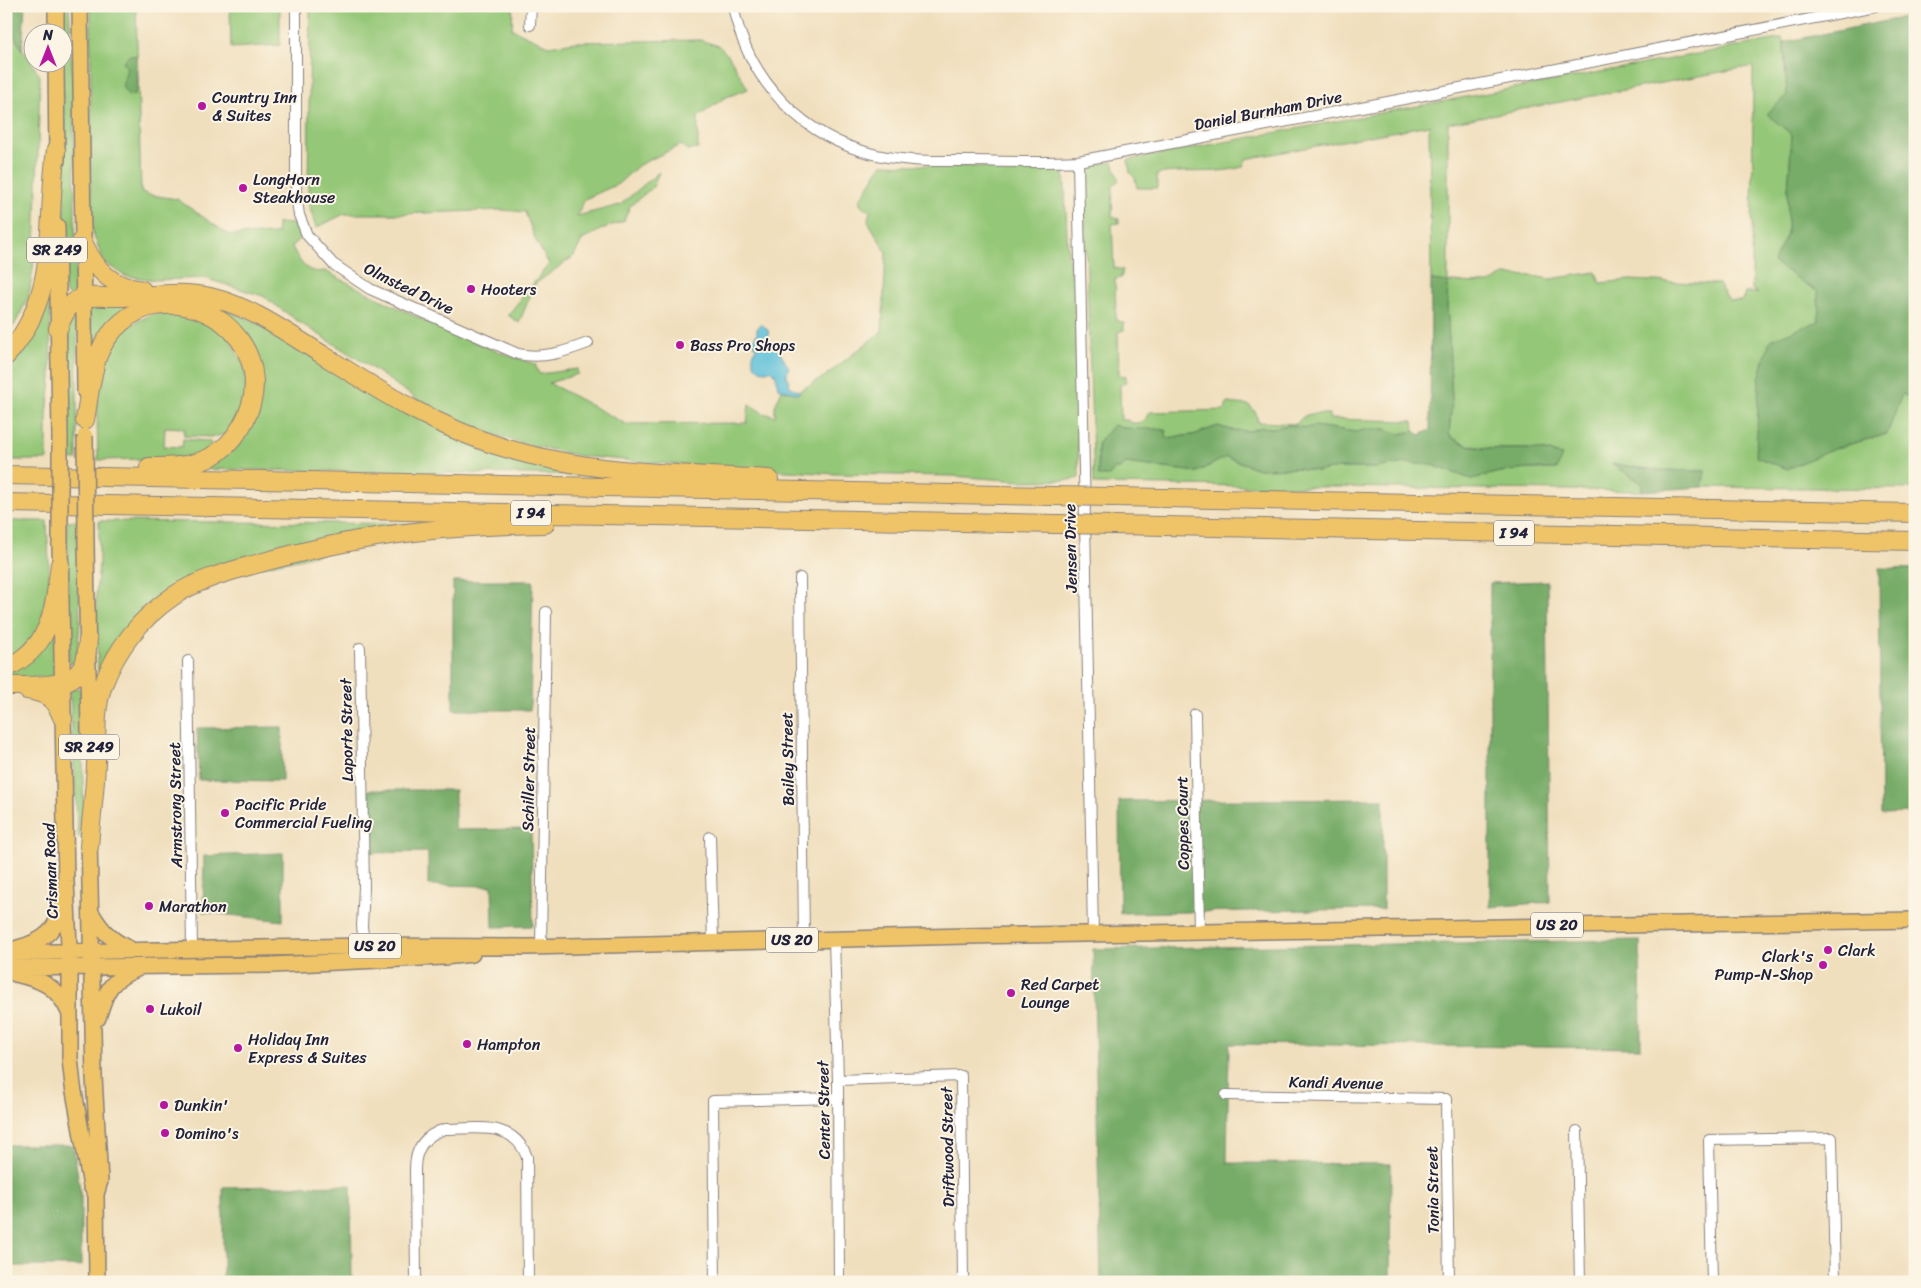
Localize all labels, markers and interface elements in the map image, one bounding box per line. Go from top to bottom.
north arrow [22,22,72,72]
text: N [42,23,53,48]
street label: Daniel Burnham Drive [1192,82,1344,139]
place label: Country Inn & Suites [212,83,297,130]
marker: Country Inn & Suites [196,100,208,112]
place label: LongHorn Steakhouse [253,165,335,212]
marker: LongHorn Steakhouse [237,182,249,194]
road number: SR 249 [27,238,87,262]
street label: Olmsted Drive [359,254,459,323]
place label: Hooters [481,275,537,304]
marker: Hooters [465,283,477,295]
place label: Bass Pro Shops [690,331,796,360]
marker: Bass Pro Shops [674,339,686,351]
road number: I 94 [511,500,551,526]
street label: Jensen Drive [1055,503,1086,594]
road number: I 94 [1494,520,1534,546]
street label: Laporte Street [331,678,362,782]
street label: Bailey Street [772,712,803,806]
street label: Schiller Street [513,726,544,832]
road number: SR 249 [59,734,119,760]
street label: Armstrong Street [160,742,191,869]
street label: Coppes Court [1167,776,1198,870]
place label: Pacific Pride Commercial Fueling [235,790,372,837]
marker: Pacific Pride Commercial Fueling [219,807,231,819]
street label: Crisman Road [34,821,67,919]
place label: Marathon [159,892,227,921]
marker: Marathon [143,900,155,912]
road number: US 20 [1531,912,1583,938]
road number: US 20 [766,928,818,952]
road number: US 20 [349,934,401,958]
place label: Clark [1838,936,1876,965]
place label: Clark's Pump-N-Shop [1714,942,1814,989]
marker: Clark [1822,944,1834,956]
marker: Clark's Pump-N-Shop [1817,959,1829,971]
place label: Red Carpet Lounge [1021,970,1099,1017]
marker: Red Carpet Lounge [1005,987,1017,999]
place label: Lukoil [160,995,202,1024]
marker: Lukoil [144,1003,156,1015]
place label: Holiday Inn Express & Suites [248,1025,367,1072]
place label: Hampton [477,1030,541,1059]
marker: Hampton [461,1038,473,1050]
marker: Holiday Inn Express & Suites [232,1042,244,1054]
street label: Center Street [808,1060,839,1160]
street label: Kandi Avenue [1289,1067,1383,1098]
street label: Driftwood Street [932,1086,963,1207]
place label: Dunkin' [174,1091,228,1120]
marker: Dunkin' [158,1099,170,1111]
place label: Domino's [175,1119,239,1148]
marker: Domino's [159,1127,171,1139]
street label: Tonia Street [1417,1146,1448,1234]

